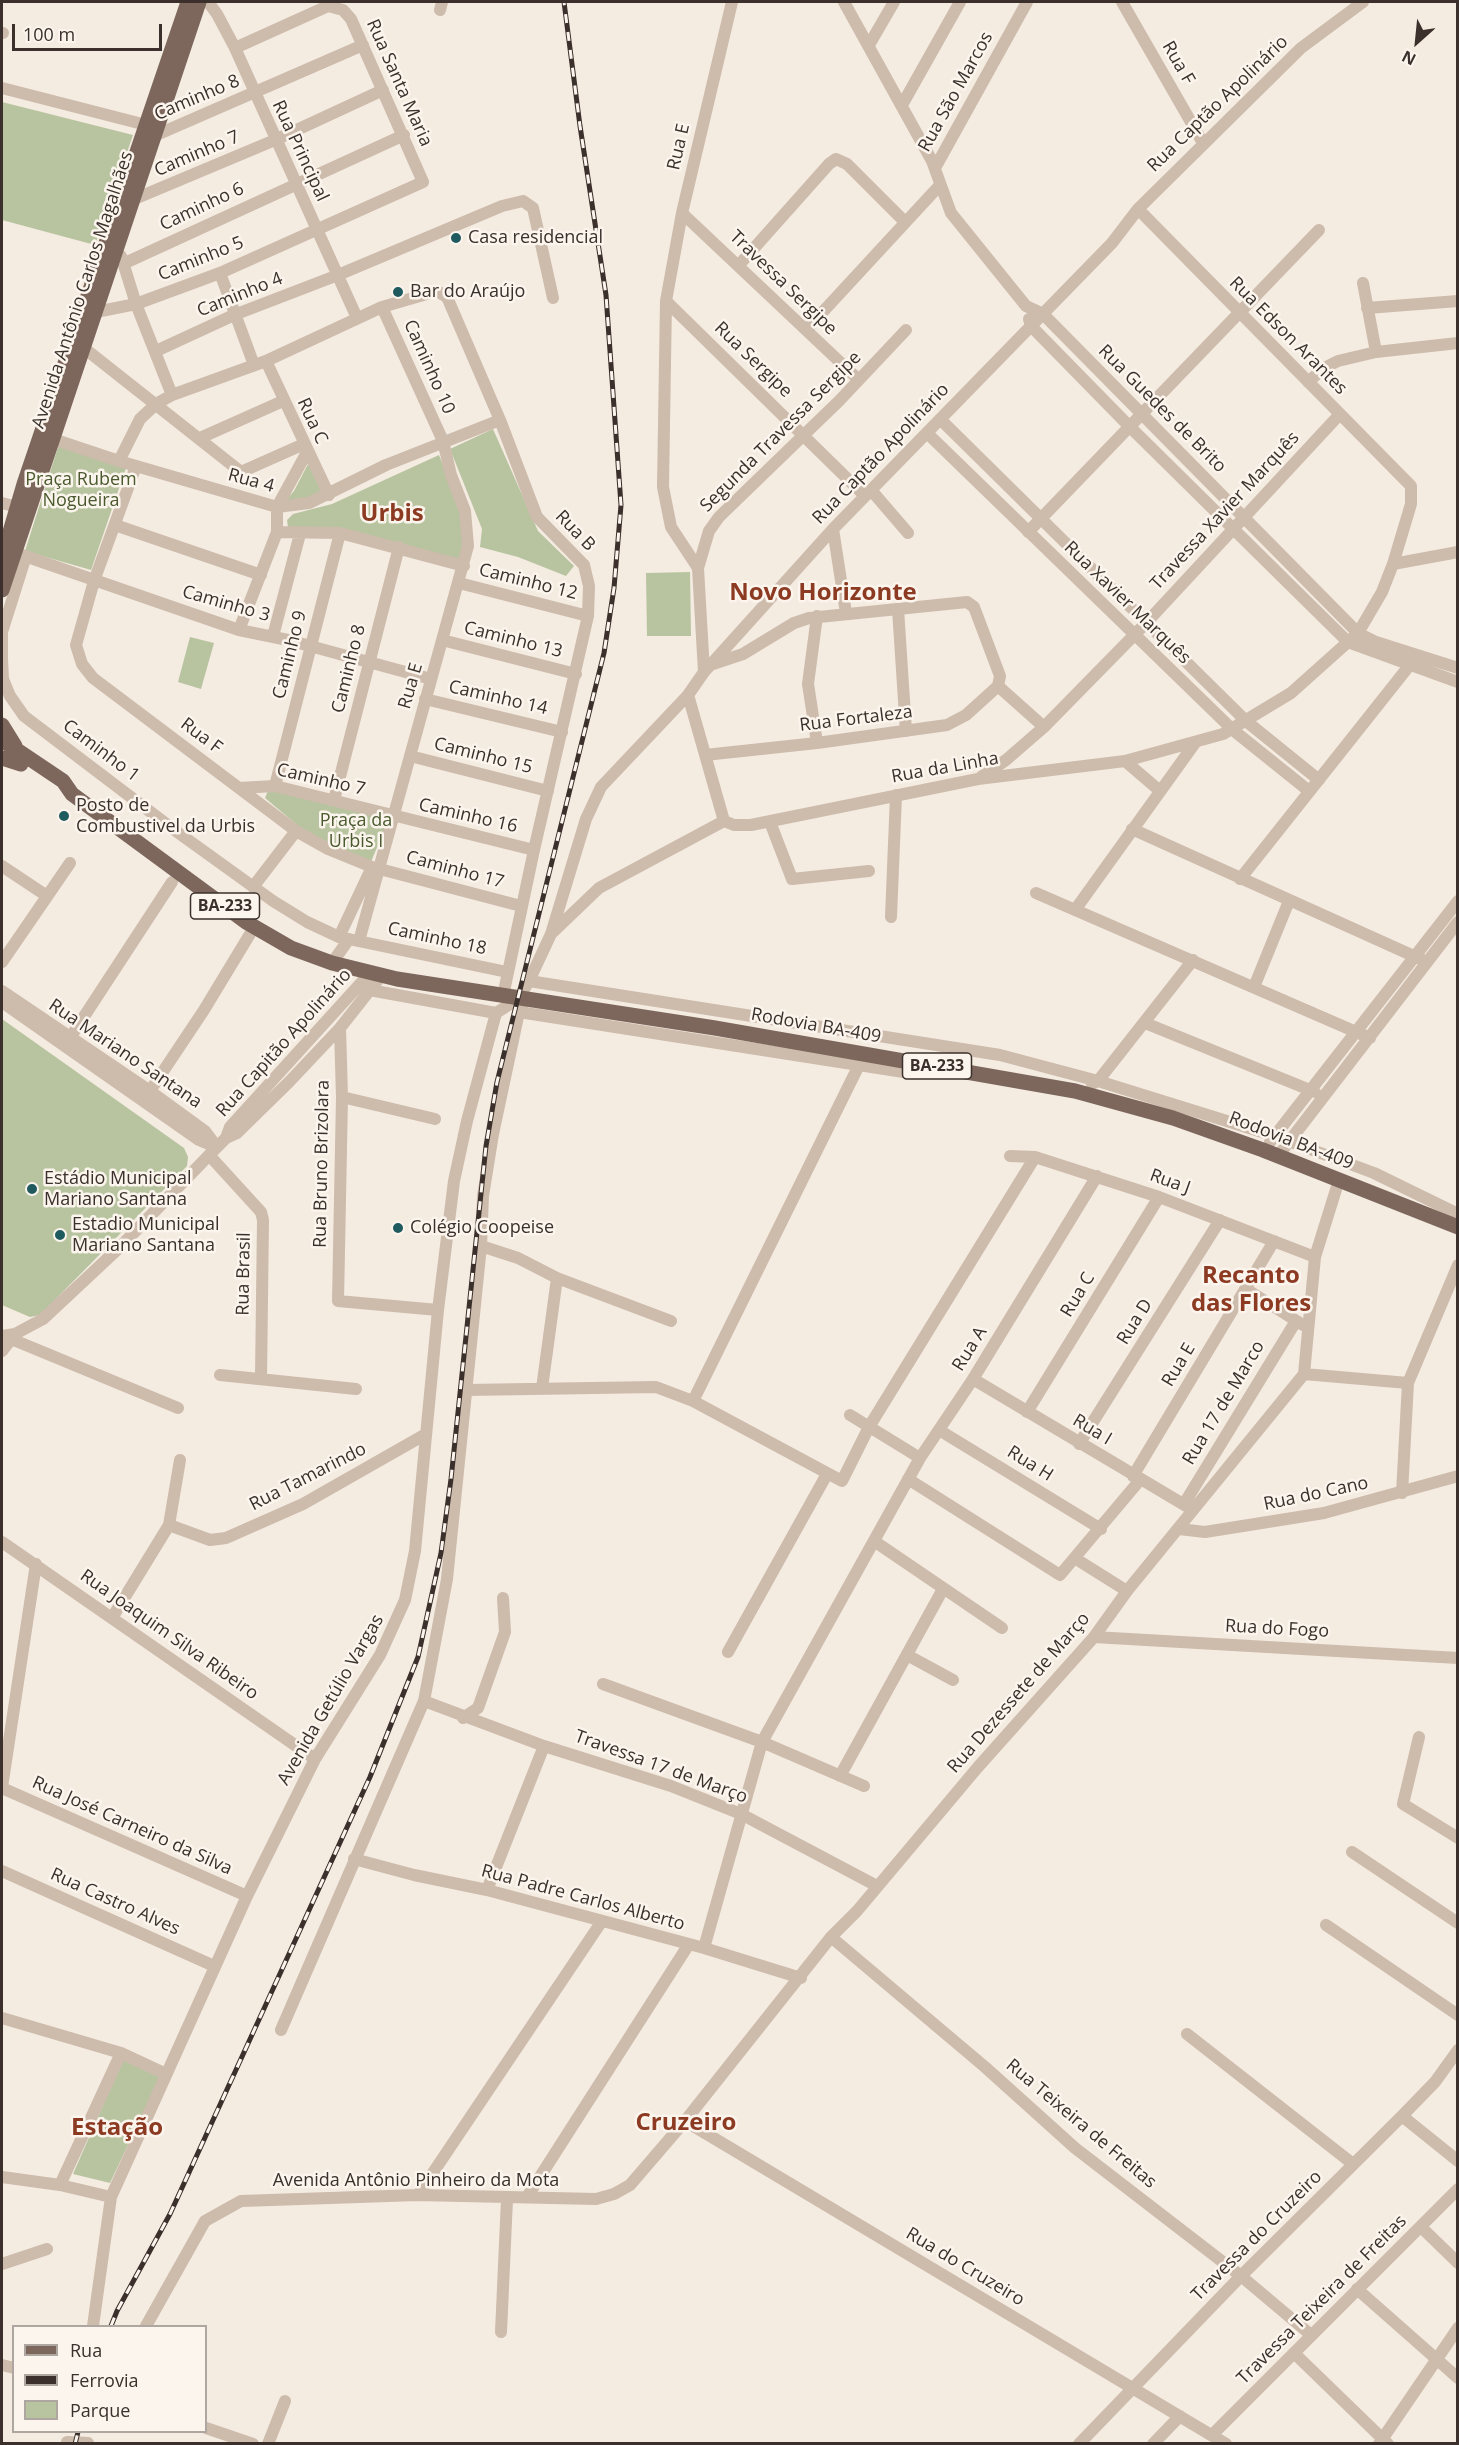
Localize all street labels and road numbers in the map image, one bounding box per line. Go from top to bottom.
street label: Rua Santa Maria [361,16,437,150]
street label: Rua São Marcos [914,28,998,156]
street label: Rua Captão Apolinário [1143,31,1293,177]
street label: Rua F [1157,38,1199,88]
street label: Caminho 8 [151,70,243,126]
street label: Rua Principal [267,97,333,205]
street label: Rua E [663,122,695,172]
street label: Caminho 7 [151,126,243,182]
street label: Avenida Antônio Carlos Magalhães [28,149,138,431]
street label: Caminho 6 [156,178,248,236]
street label: Travessa Sergipe [725,226,841,340]
street label: Caminho 5 [155,232,247,286]
street label: Caminho 4 [194,268,286,322]
street label: Rua Edson Arantes [1225,273,1351,399]
street label: Caminho 10 [399,317,459,417]
street label: Rua Sergipe [710,318,796,402]
street label: Rua Guedes de Brito [1094,341,1230,477]
street label: Segunda Travessa Sergipe [696,347,866,517]
street label: Rua Captão Apolinário [808,379,954,529]
street label: Rua C [292,395,332,447]
street label: Travessa Xavier Marquês [1146,427,1304,595]
street label: Rua 4 [225,464,277,498]
street label: Rua B [550,506,600,556]
street label: Rua Xavier Marquês [1059,537,1195,669]
street label: Caminho 12 [477,559,579,605]
street label: Caminho 3 [180,581,272,627]
street label: Caminho 9 [269,609,311,701]
street label: Caminho 13 [462,617,564,663]
street label: Caminho 8 [328,623,370,715]
street label: Rua E [394,661,428,711]
street label: Caminho 14 [447,676,549,720]
street label: Rua Fortaleza [798,701,914,737]
street label: Rua F [176,713,226,759]
street label: Caminho 1 [58,715,144,787]
street label: Caminho 15 [432,733,534,779]
street label: Rua da Linha [890,748,1000,788]
street label: Caminho 7 [275,759,367,801]
street label: Caminho 16 [417,794,519,838]
street label: Caminho 17 [404,847,506,893]
road number: BA-233 [190,893,260,919]
street label: Caminho 18 [385,918,489,960]
street label: Rua Capitão Apolinário [212,965,356,1121]
street label: Rua Mariano Santana [44,995,206,1113]
street label: Rodovia BA-409 [749,1004,883,1048]
road number: BA-233 [902,1053,972,1079]
street label: Rua Bruno Brizolara [310,1080,334,1248]
street label: Rodovia BA-409 [1226,1107,1356,1175]
street label: Rua J [1147,1165,1193,1199]
street label: Rua Brasil [232,1232,256,1316]
street label: Rua C [1056,1269,1100,1321]
street label: Rua D [1113,1295,1157,1349]
street label: Rua A [948,1323,992,1375]
street label: Rua 17 de Marco [1178,1337,1270,1469]
street label: Rua E [1158,1339,1200,1391]
street label: Rua I [1068,1410,1116,1450]
street label: Rua Tamarindo [246,1438,370,1516]
street label: Rua H [1003,1442,1057,1486]
street label: Rua do Cano [1262,1472,1370,1516]
street label: Rua Joaquim Silva Ribeiro [76,1565,262,1705]
street label: Rua Dezessete de Março [943,1608,1095,1778]
street label: Avenida Getúlio Vargas [273,1611,389,1789]
street label: Rua do Fogo [1224,1615,1330,1643]
street label: Travessa 17 de Março [572,1726,750,1808]
street label: Rua José Carneiro da Silva [29,1772,235,1880]
street label: Rua Padre Carlos Alberto [479,1860,687,1936]
street label: Rua Castro Alves [47,1864,183,1940]
street label: Rua Teixeira de Freitas [1001,2055,1161,2193]
street label: Travessa do Cruzeiro [1187,2166,1327,2306]
street label: Avenida Antônio Pinheiro da Mota [273,2170,559,2192]
street label: Travessa Teixeira de Freitas [1233,2211,1411,2389]
street label: Rua do Cruzeiro [902,2223,1028,2311]

